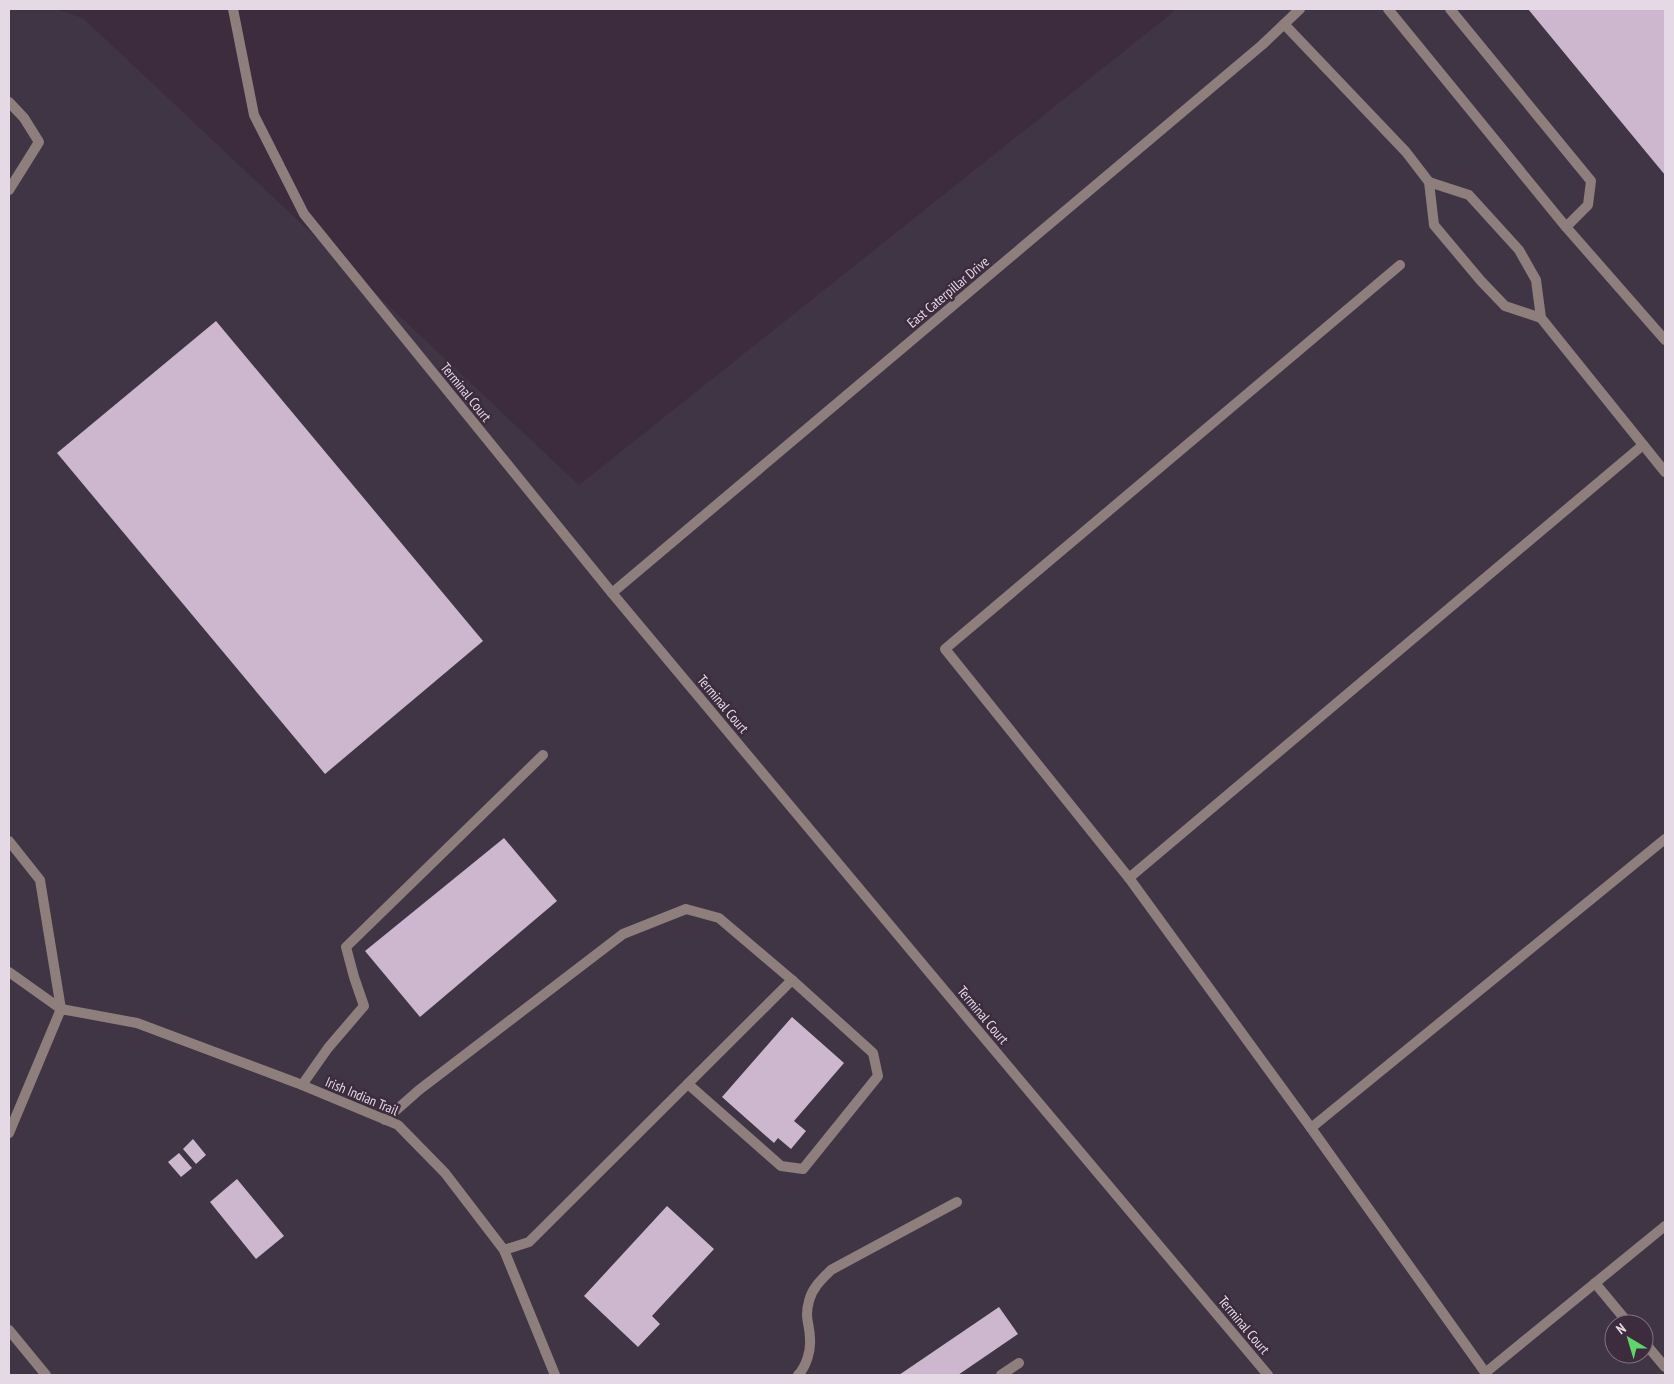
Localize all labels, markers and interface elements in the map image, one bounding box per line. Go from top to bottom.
street label: East Caterpillar Drive [903,252,993,332]
street label: Terminal Court [437,359,495,425]
street label: Terminal Court [693,671,753,737]
street label: Terminal Court [953,982,1013,1048]
street label: Irish Indian Trail [323,1073,402,1120]
street label: Terminal Court [1214,1292,1274,1358]
north arrow [1604,1314,1654,1364]
text: N [1612,1319,1630,1338]

